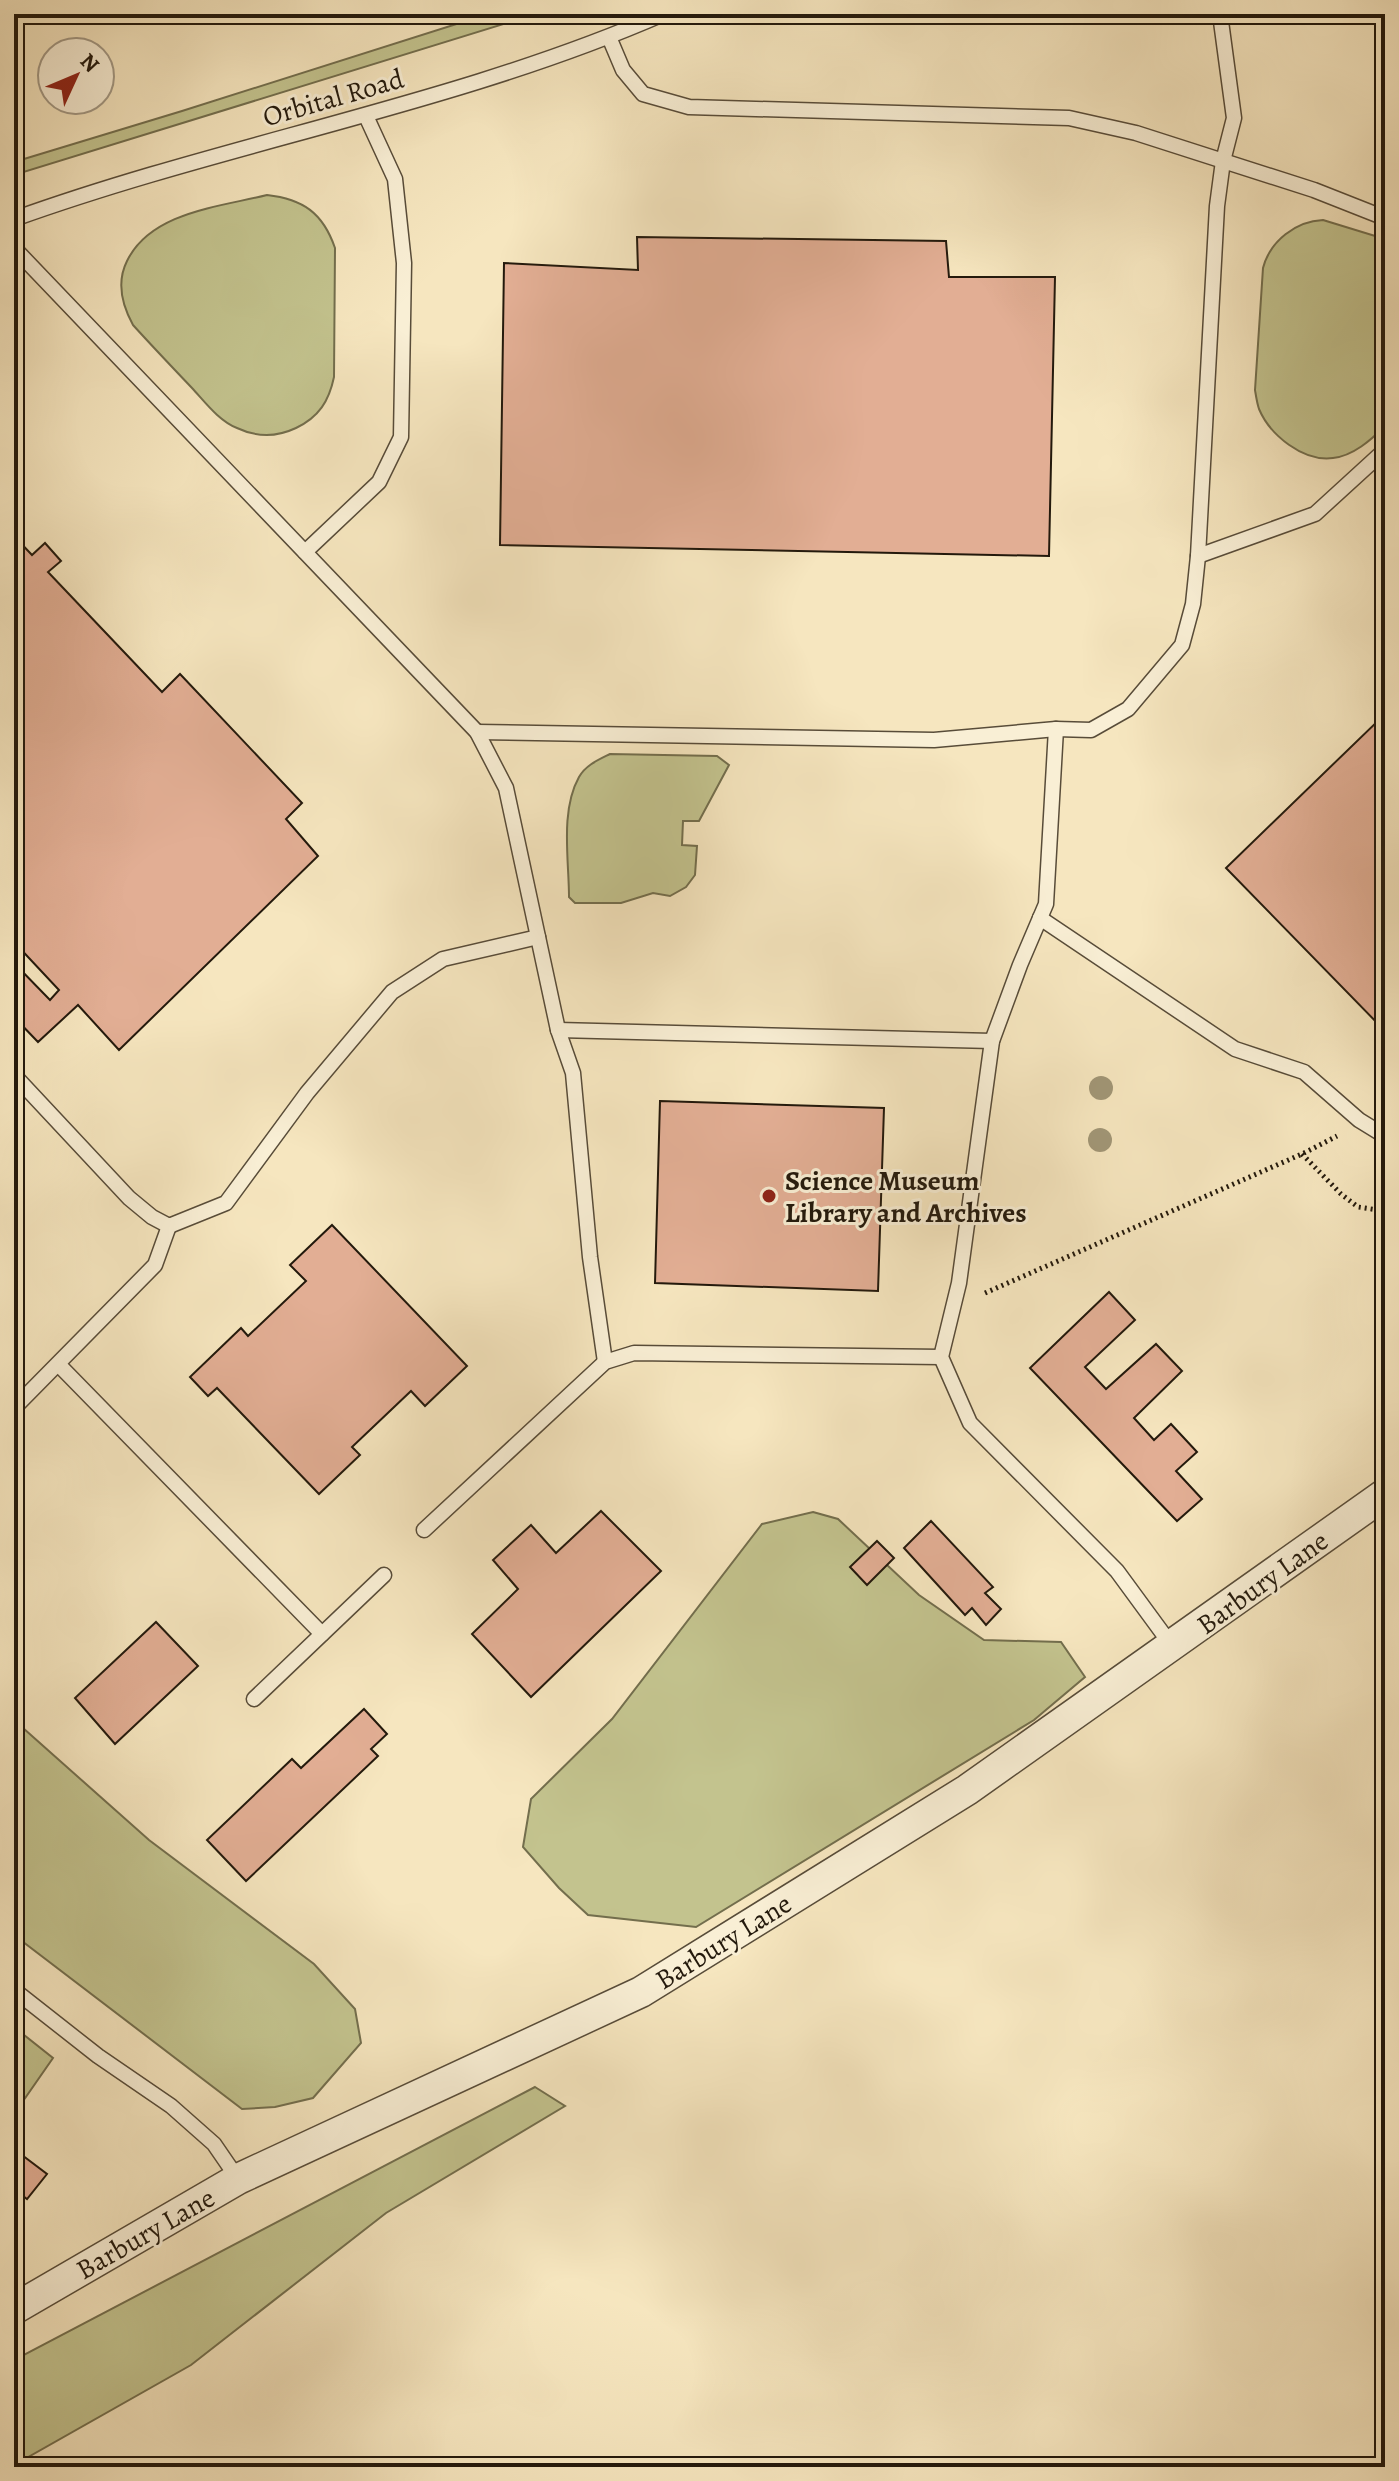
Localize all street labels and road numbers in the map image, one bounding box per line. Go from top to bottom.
street label: Orbital Road [258,59,409,136]
street label: Barbury Lane [1189,1522,1336,1643]
street label: Barbury Lane [648,1885,799,1999]
street label: Barbury Lane [69,2179,222,2289]

